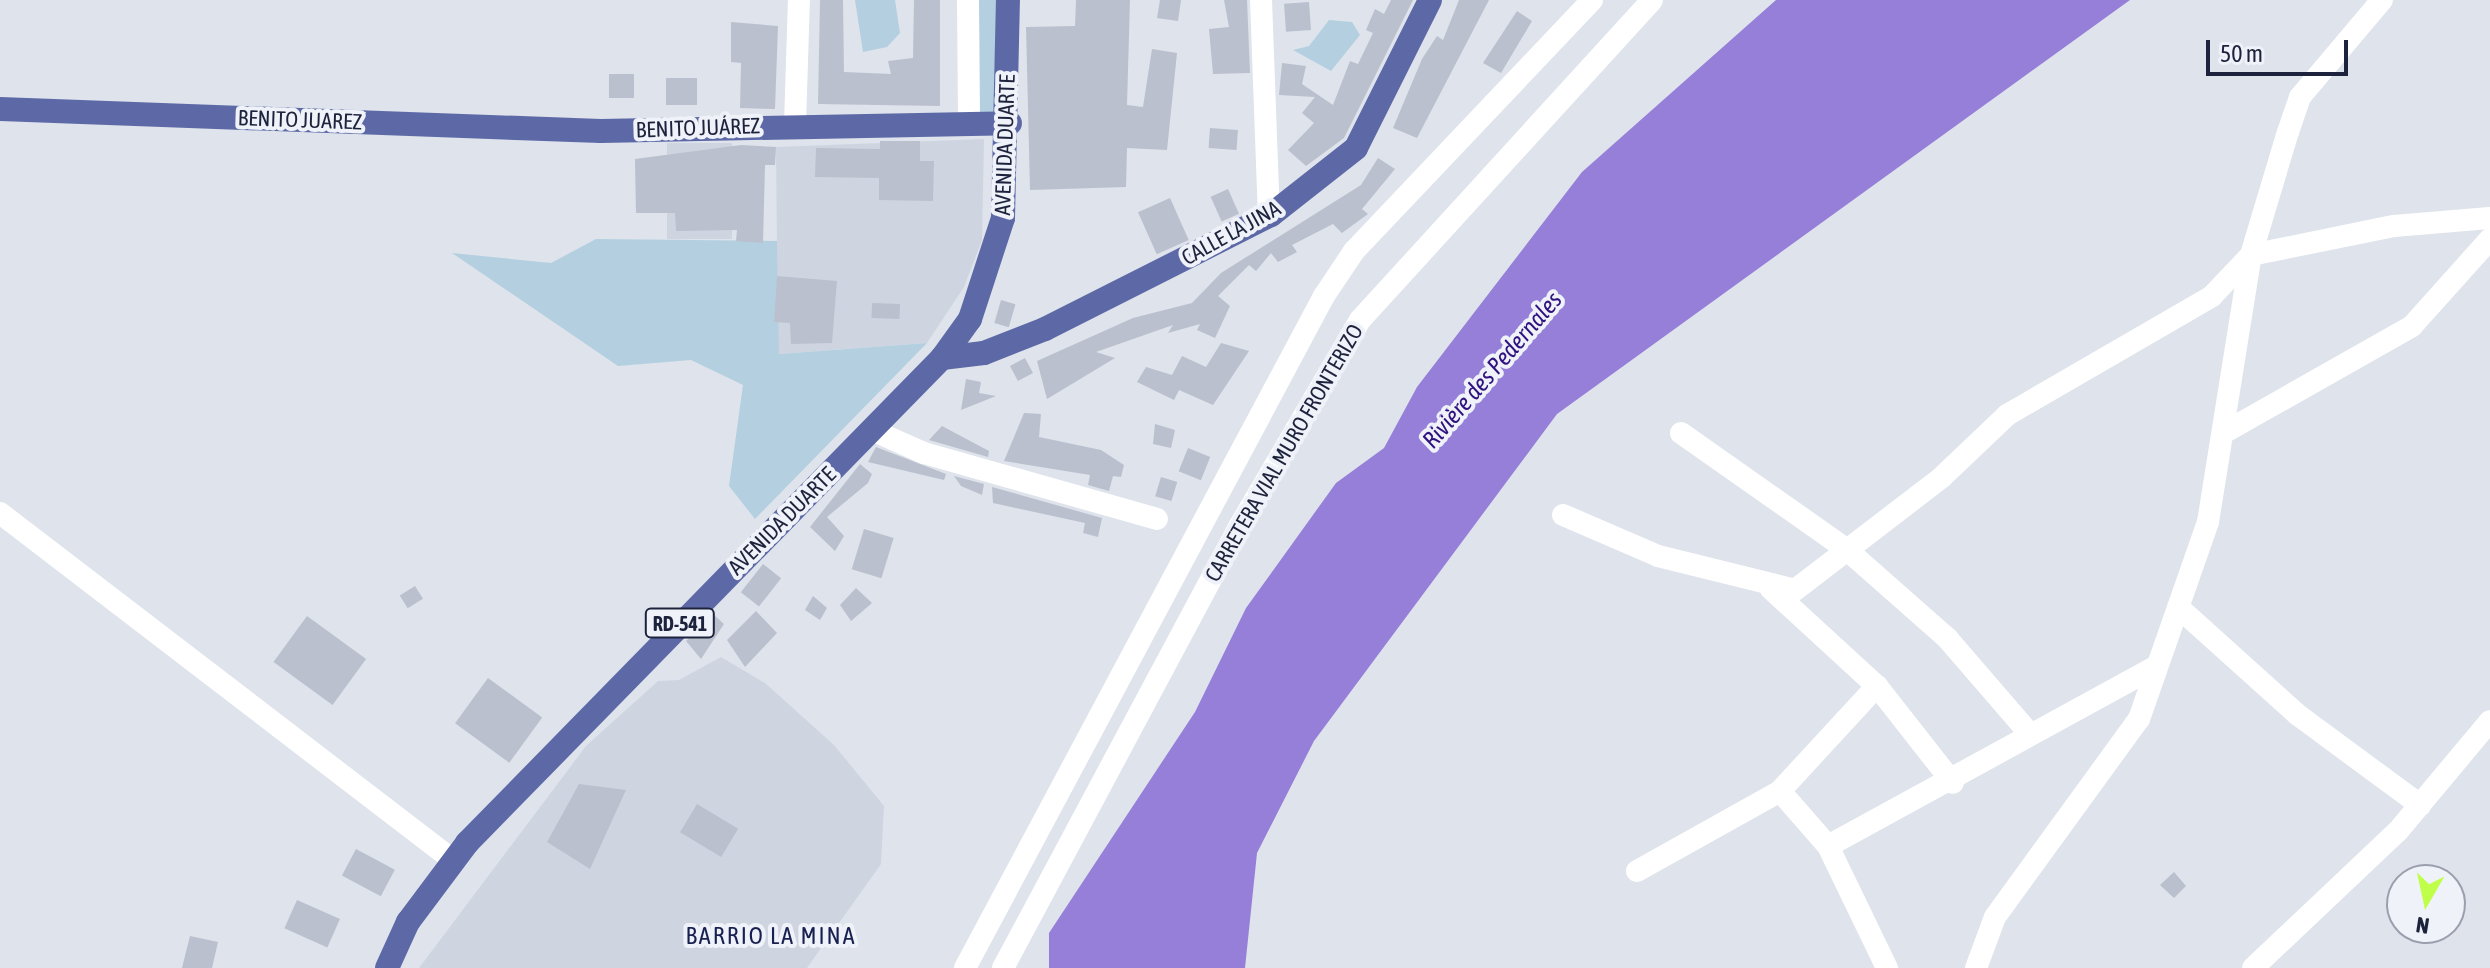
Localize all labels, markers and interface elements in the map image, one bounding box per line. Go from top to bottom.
scale bar [2210,24,2352,74]
text: 50 m [2220,40,2263,67]
street label: AVENIDA DUARTE [989,74,1021,216]
street label: BENITO JUAREZ [237,105,363,135]
street label: BENITO JUÁREZ [635,113,761,143]
street label: CALLE LA JINA [1177,195,1285,271]
water label: Rivière des Pedernales [1416,286,1568,454]
street label: CARRETERA VIAL MURO FRONTERIZO [1199,320,1369,586]
street label: AVENIDA DUARTE [723,462,841,580]
road number: RD-541 [644,607,716,639]
north arrow [2386,864,2466,944]
text: N [2414,912,2431,940]
district label: BARRIO LA MINA [685,922,857,950]

